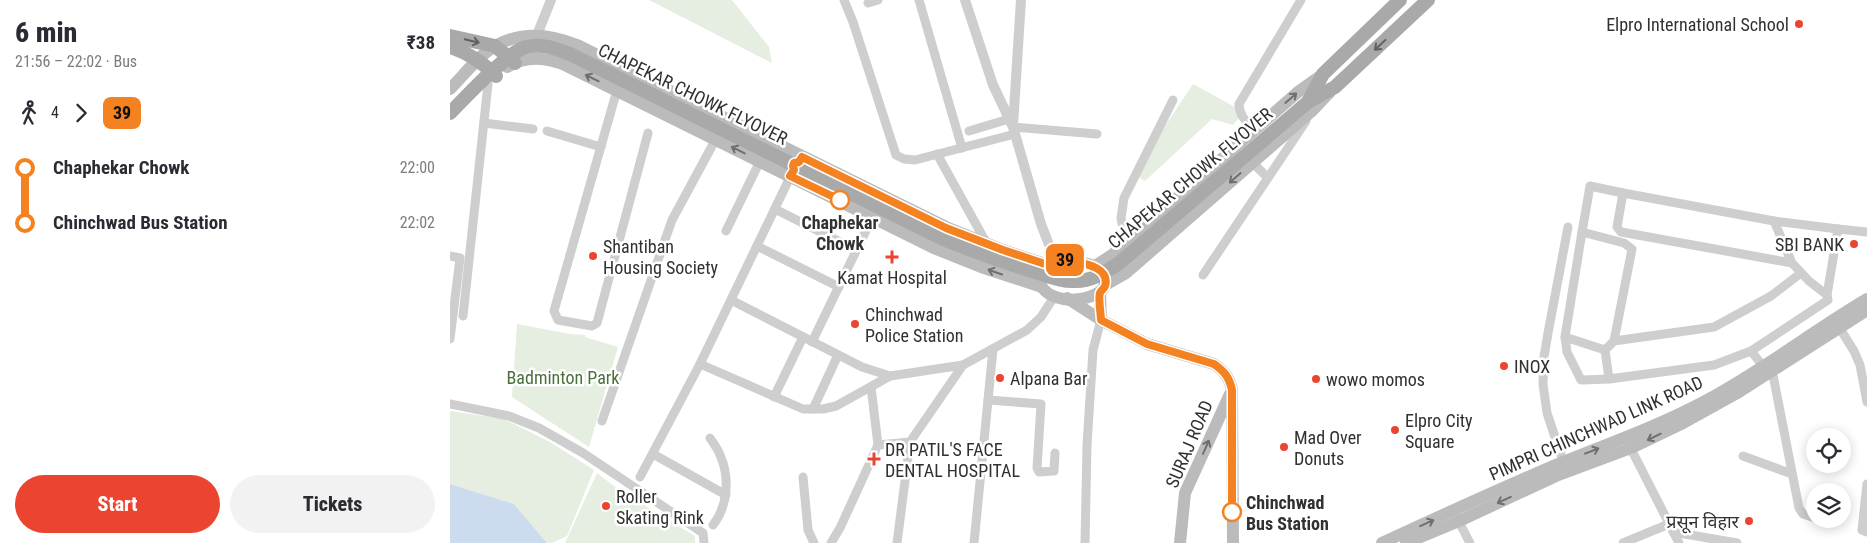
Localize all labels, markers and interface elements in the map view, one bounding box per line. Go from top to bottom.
place label: Elpro International School [1606,14,1789,35]
text: 6 min [15,16,77,49]
marker: Elpro International School [1793,18,1805,30]
text: ₹38 [407,31,435,54]
one-way arrow [464,37,480,46]
street label: CHAPEKAR CHOWK FLYOVER [595,39,792,149]
one-way arrow [1374,39,1386,51]
text: 21:56 – 22:02 · Bus [15,52,137,71]
one-way arrow [585,73,600,82]
one-way arrow [1285,92,1298,104]
icon: walk [15,99,43,127]
icon: forward [67,99,95,127]
text: 39 [113,102,131,123]
text: 4 [51,103,59,122]
street label: CHAPEKAR CHOWK FLYOVER [1104,103,1277,253]
one-way arrow [731,145,746,154]
text: Chaphekar Chowk [53,156,189,179]
text: 22:00 [400,158,435,177]
one-way arrow [1228,173,1241,184]
marker: Chaphekar Chowk [830,190,850,210]
text: Chinchwad Bus Station [53,211,228,234]
place label: Chaphekar Chowk [801,212,879,254]
text: 22:02 [400,213,435,232]
place label: SBI BANK [1775,234,1844,255]
place label: Shantiban Housing Society [603,236,719,278]
marker: SBI BANK [1848,238,1860,250]
line badge: 39 [1042,244,1088,276]
text: 39 [1056,249,1074,270]
marker: Shantiban Housing Society [587,250,599,262]
marker: Kamat Hospital [885,250,899,264]
place label: Kamat Hospital [837,267,947,288]
one-way arrow [988,267,1004,276]
place label: Chinchwad Police Station [865,304,964,346]
marker: Chinchwad Police Station [849,318,861,330]
place label: INOX [1514,356,1550,377]
marker: INOX [1498,360,1510,372]
park label: Badminton Park [507,367,619,388]
place label: Alpana Bar [1010,368,1088,389]
place label: wowo momos [1326,369,1425,390]
street label: PIMPRI CHINCHWAD LINK ROAD [1486,371,1706,485]
marker: Alpana Bar [994,372,1006,384]
marker: wowo momos [1310,373,1322,385]
street label: SURAJ ROAD [1161,397,1217,491]
place label: Elpro City Square [1405,410,1473,452]
marker: Elpro City Square [1389,424,1401,436]
place label: Mad Over Donuts [1294,427,1362,469]
map controls [1806,428,1851,528]
button: locate [1806,428,1851,473]
one-way arrow [1646,433,1661,443]
place label: DR PATIL'S FACE DENTAL HOSPITAL [885,439,1020,481]
one-way arrow [1201,440,1211,455]
marker: Mad Over Donuts [1278,441,1290,453]
one-way arrow [1584,446,1599,456]
marker: DR PATIL'S FACE DENTAL HOSPITAL [867,452,881,466]
button: Start [15,475,220,533]
button: Tickets [230,475,435,533]
button: layers [1806,483,1851,528]
place label: Roller Skating Rink [616,486,704,528]
place label: Chinchwad Bus Station [1246,492,1329,534]
one-way arrow [1497,496,1512,505]
marker: Roller Skating Rink [600,500,612,512]
marker: Chinchwad Bus Station [1222,502,1242,522]
place label: प्रसून विहार [1666,511,1740,534]
marker: प्रसून विहार [1743,515,1755,527]
one-way arrow [1419,517,1434,527]

